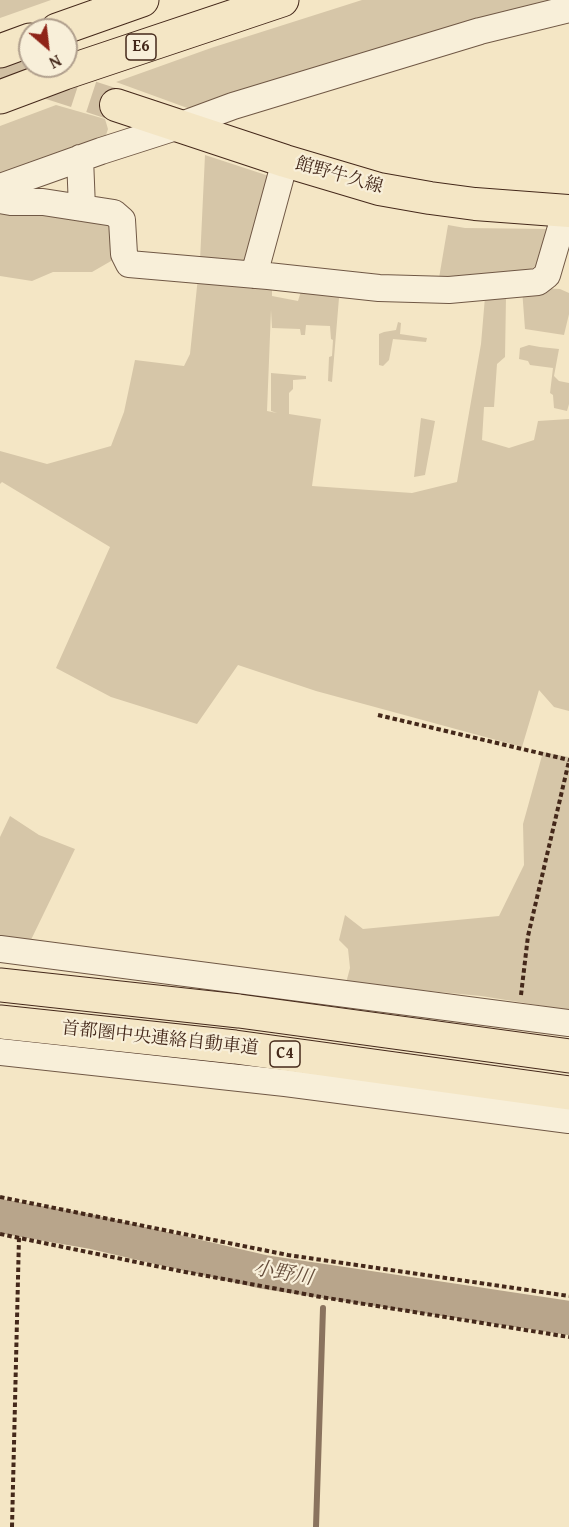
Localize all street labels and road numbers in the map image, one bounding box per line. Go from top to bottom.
road number: E6 [126,34,156,60]
street label: 館野牛久線 [293,153,385,199]
street label: 首都圏中央連絡自動車道 [60,1018,260,1060]
road number: C4 [270,1041,300,1067]

